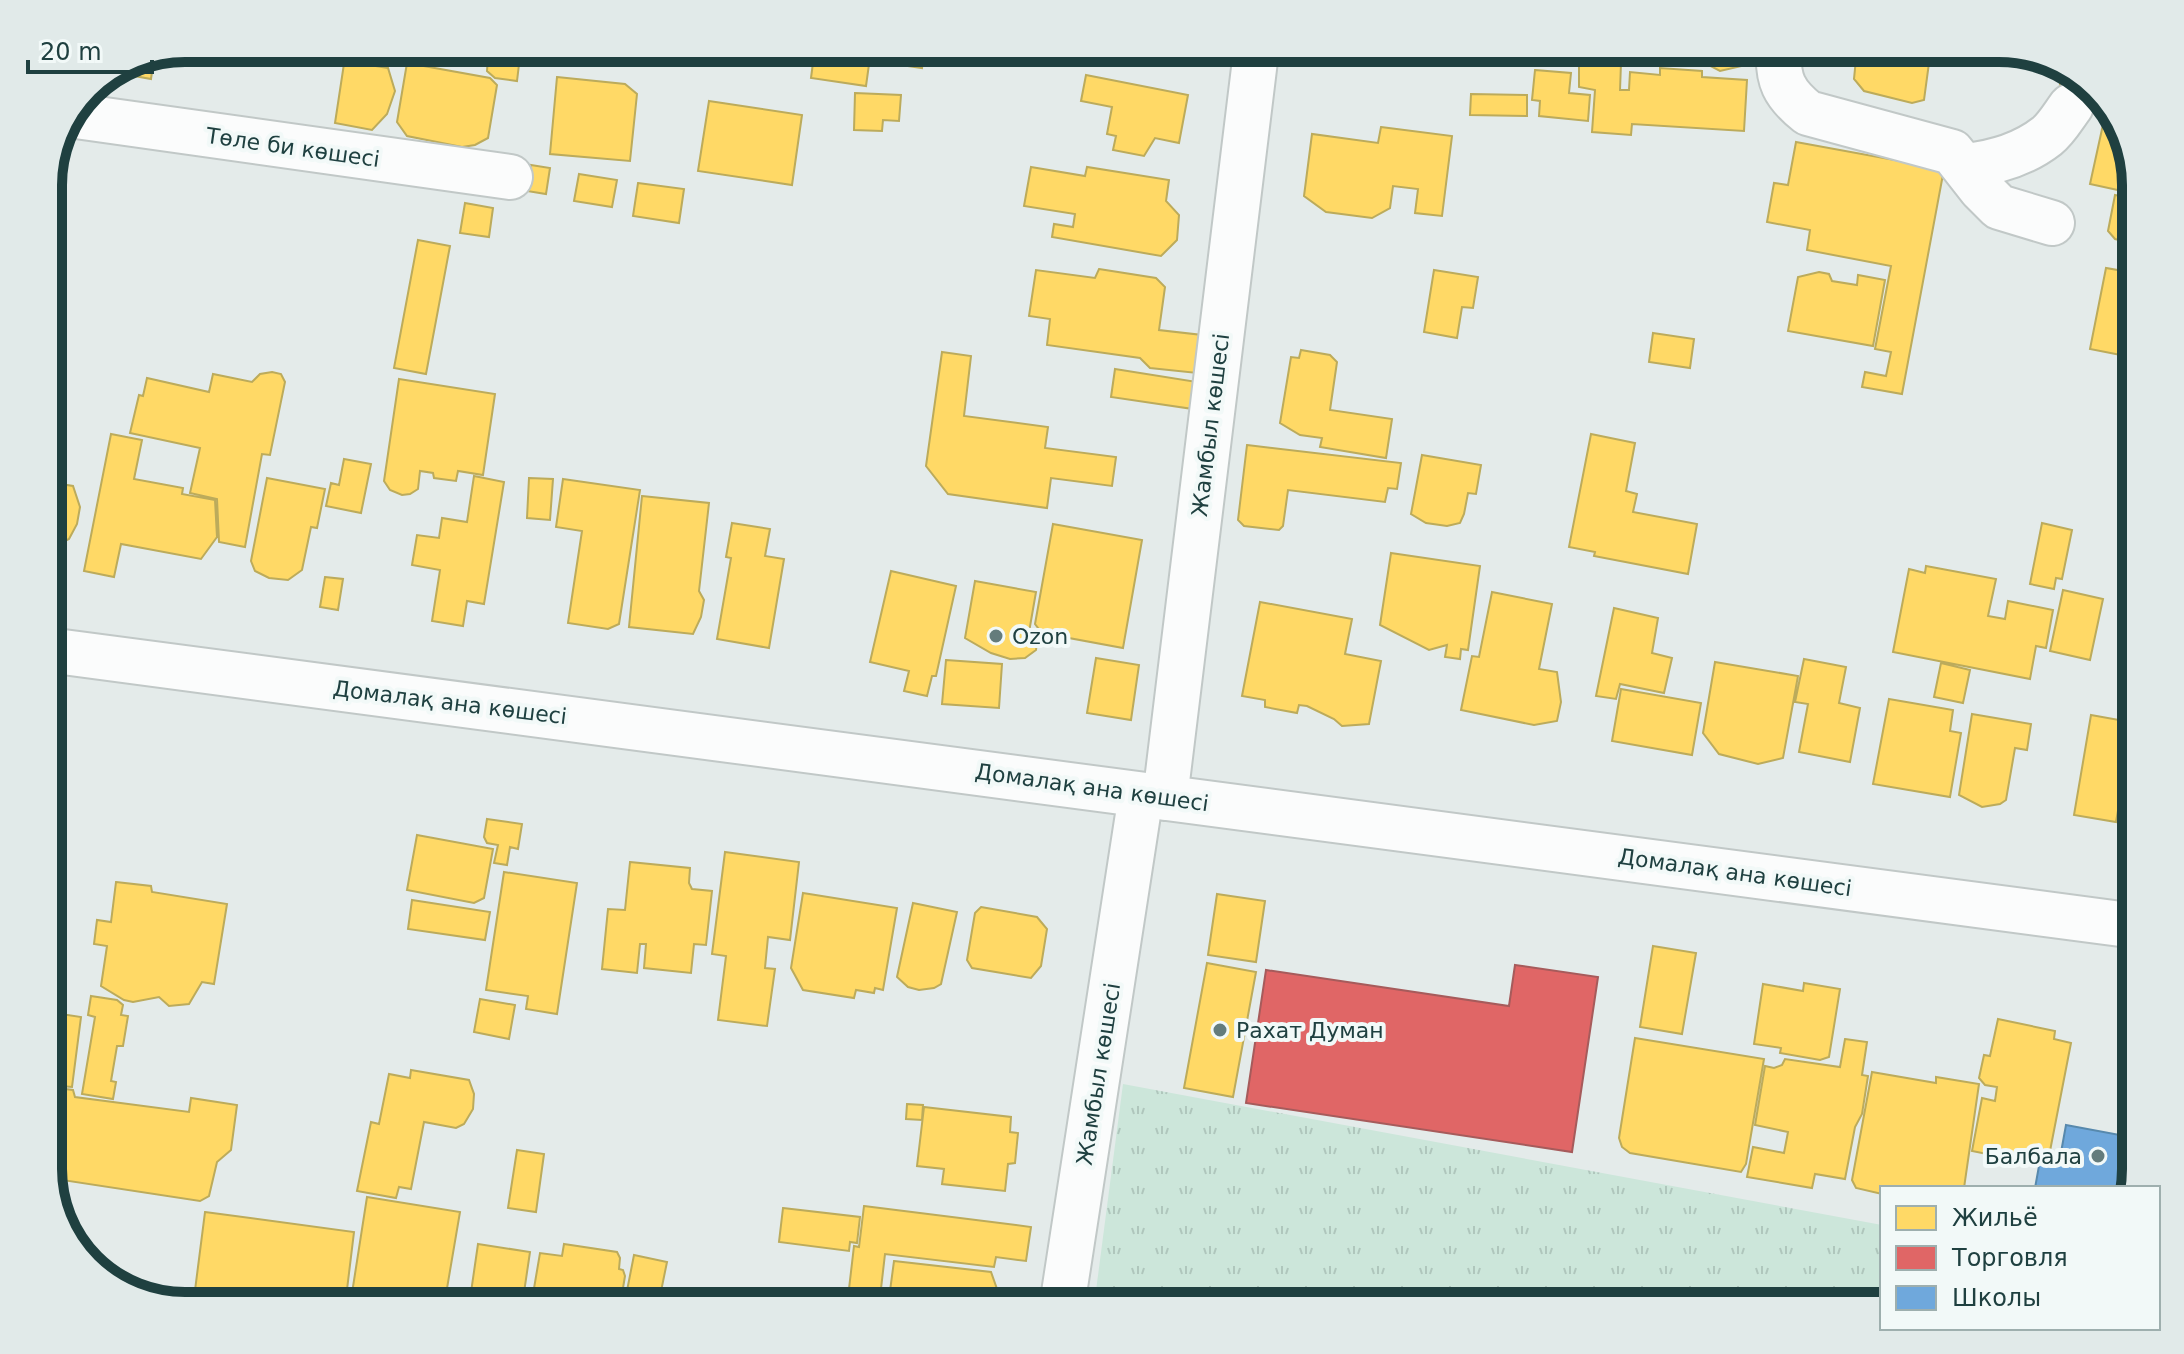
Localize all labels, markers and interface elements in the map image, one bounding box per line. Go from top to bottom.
scale bar [28,24,152,74]
text: 20 m [40,38,102,66]
street label: Төле би көшесі [204,123,381,172]
street label: Жамбыл көшесі [1187,332,1234,518]
place label: Ozon [1012,624,1068,649]
marker: Ozon [987,627,1005,645]
street label: Домалақ ана көшесі [332,676,568,729]
street label: Домалақ ана көшесі [974,759,1210,816]
street label: Домалақ ана көшесі [1617,844,1853,901]
street label: Жамбыл көшесі [1072,981,1125,1167]
place label: Рахат Думан [1236,1018,1384,1043]
marker: Рахат Думан [1211,1021,1229,1039]
place label: Балбала [1985,1144,2082,1169]
marker: Балбала [2089,1147,2107,1165]
legend [1880,1186,2160,1330]
text: Жильё [1952,1204,2038,1232]
text: Торговля [1951,1244,2068,1272]
text: Школы [1952,1284,2041,1312]

